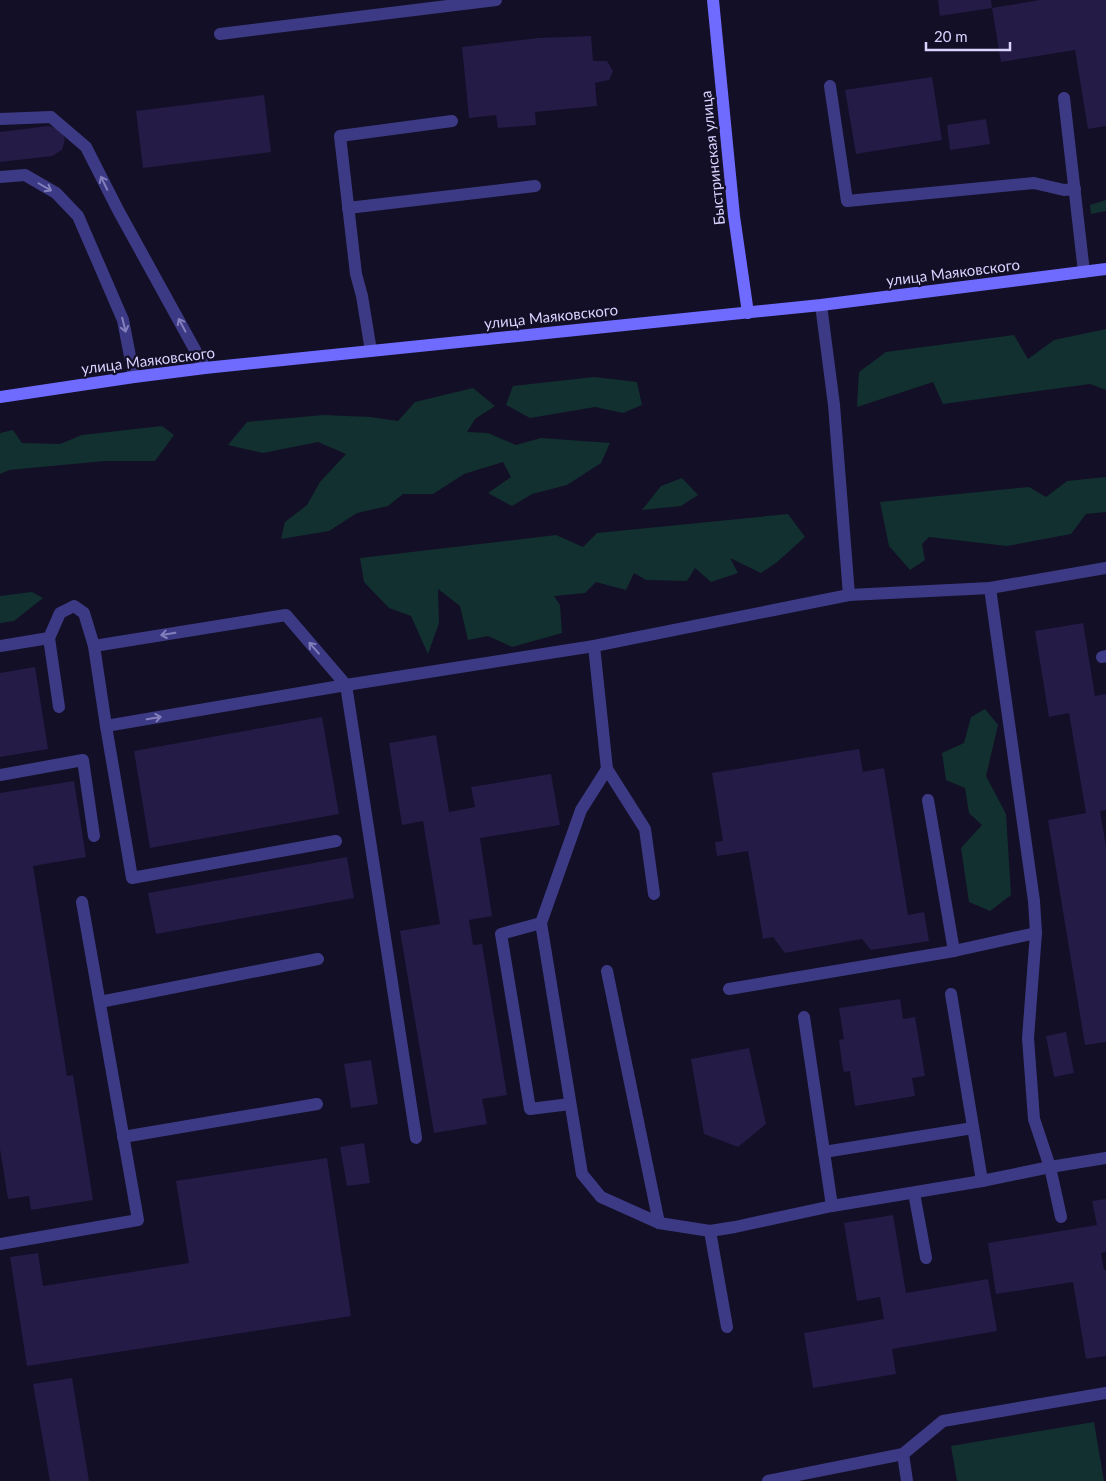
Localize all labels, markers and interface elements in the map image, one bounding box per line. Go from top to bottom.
scale bar [926,20,1010,52]
text: 20 m [934,27,968,45]
street label: Быстринская улица [696,90,728,226]
one-way arrow [99,176,108,191]
one-way arrow [38,182,52,192]
street label: улица Маяковского [885,255,1021,289]
street label: улица Маяковского [483,300,619,332]
one-way arrow [119,317,129,333]
one-way arrow [177,318,187,333]
street label: улица Маяковского [80,343,216,377]
one-way arrow [160,630,176,640]
one-way arrow [308,641,320,654]
one-way arrow [146,712,162,722]

